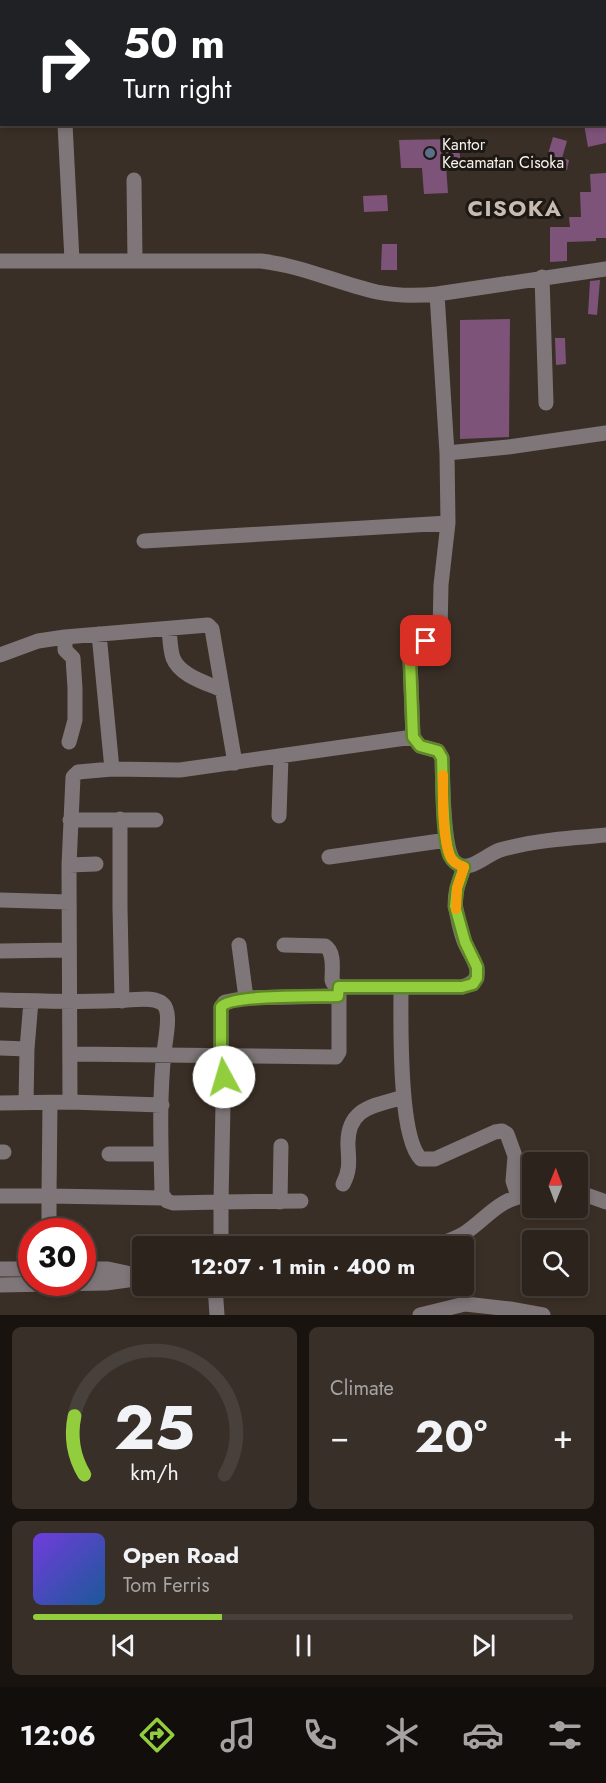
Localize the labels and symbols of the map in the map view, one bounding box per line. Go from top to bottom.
place label: Kantor Kecamatan Cisoka [442,133,564,174]
marker: Kantor Kecamatan Cisoka [423,146,437,160]
district label: CISOKA [468,192,562,224]
pin [400,615,451,666]
position arrow [192,1045,256,1109]
north arrow [522,1152,588,1218]
speed limit sign: 30 [18,1218,96,1296]

